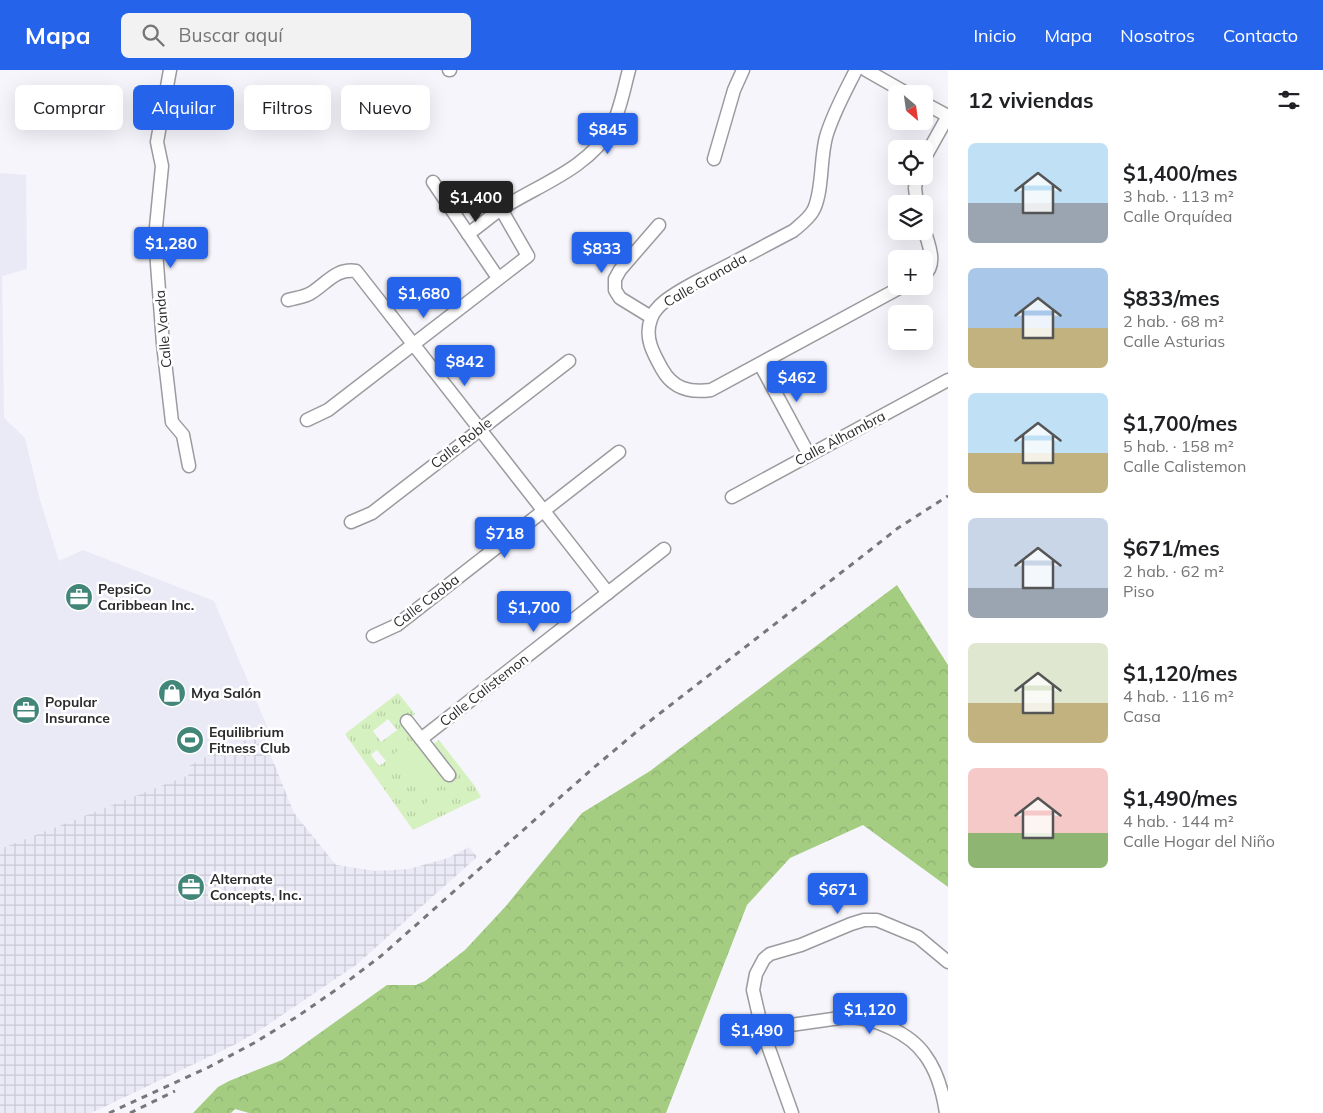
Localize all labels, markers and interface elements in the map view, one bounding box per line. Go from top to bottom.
search box [121,13,471,58]
text: Mapa [25,20,91,50]
icon: search [139,21,167,49]
text: Buscar aquí [179,23,283,47]
text: Inicio [973,24,1016,47]
text: Mapa [1044,24,1092,47]
text: Nosotros [1120,24,1195,47]
text: Contacto [1223,24,1298,47]
chip: Comprar [15,85,123,130]
chip: Alquilar [133,85,234,130]
chip: Filtros [244,85,331,130]
chip: Nuevo [341,85,430,130]
north arrow [888,85,932,130]
map controls [888,85,933,350]
icon: filters [1275,86,1303,114]
text: 12 viviendas [968,87,1094,113]
pin: $845 [578,112,638,155]
text: $845 [589,119,627,139]
button: locate [888,140,933,185]
text: $1,400/mes [1123,160,1238,186]
icon: home [1008,163,1068,223]
pin: $1,400 [435,180,517,223]
text: 3 hab. · 113 m² [1123,186,1234,206]
text: $1,400 [450,187,502,207]
button: layers [888,195,933,240]
text: Calle Orquídea [1123,206,1232,226]
pin: $1,280 [130,226,212,269]
pin: $833 [572,232,632,274]
text: $1,280 [145,233,197,253]
text: $833 [583,238,621,258]
street label: Calle Granada [660,249,750,311]
button: + [888,250,933,295]
pin: $1,680 [383,276,465,319]
text: $1,680 [398,283,450,303]
text: $833/mes [1123,285,1220,311]
icon: home [1008,288,1068,348]
street label: Calle Vanda [151,289,175,369]
button: − [888,305,933,350]
text: 2 hab. · 68 m² [1123,311,1224,331]
text: Calle Asturias [1123,331,1225,351]
pin: $842 [435,344,495,387]
text: $842 [446,351,484,371]
pin: $462 [767,360,827,403]
text: $462 [778,367,816,387]
street label: Calle Alhambra [792,407,888,469]
text: $1,700/mes [1123,410,1238,436]
icon: home [1008,413,1068,473]
street label: Calle Roble [427,414,495,472]
text: 5 hab. · 158 m² [1123,436,1234,456]
text: Calle Calistemon [1123,456,1246,476]
pin: $718 [475,516,535,559]
text: $718 [486,523,524,543]
text: $671/mes [1123,535,1220,561]
icon: home [1008,538,1068,598]
text: 2 hab. · 62 m² [1123,561,1224,581]
street label: Calle Caoba [389,570,463,632]
place label: PepsiCo Caribbean Inc. [98,580,194,614]
text: Piso [1123,581,1154,601]
office icon: PepsiCo Caribbean Inc. [64,582,94,612]
pin: $1,700 [493,590,575,633]
text: $1,700 [508,597,560,617]
street label: Calle Calistemon [436,650,532,730]
text: $1,120/mes [1123,660,1238,686]
icon: home [1008,663,1068,723]
shop icon: Mya Salón [157,678,187,708]
place label: Mya Salón [191,684,261,702]
text: 4 hab. · 116 m² [1123,686,1234,706]
place label: Popular Insurance [45,693,110,727]
office icon: Popular Insurance [11,695,41,725]
text: Casa [1123,706,1161,726]
place label: Equilibrium Fitness Club [209,723,291,757]
sports icon: Equilibrium Fitness Club [175,725,205,755]
text: $1,490/mes [1123,785,1238,811]
icon: home [1008,788,1068,848]
text: 4 hab. · 144 m² [1123,811,1234,831]
text: Calle Hogar del Niño [1123,831,1275,851]
place label: Alternate Concepts, Inc. [210,870,302,904]
office icon: Alternate Concepts, Inc. [176,872,206,902]
pin: $671 [808,872,868,915]
text: $671 [819,879,857,899]
pin: $1,120 [829,992,911,1035]
text: $1,120 [844,999,896,1019]
pin: $1,490 [716,1014,798,1056]
text: $1,490 [731,1020,783,1040]

